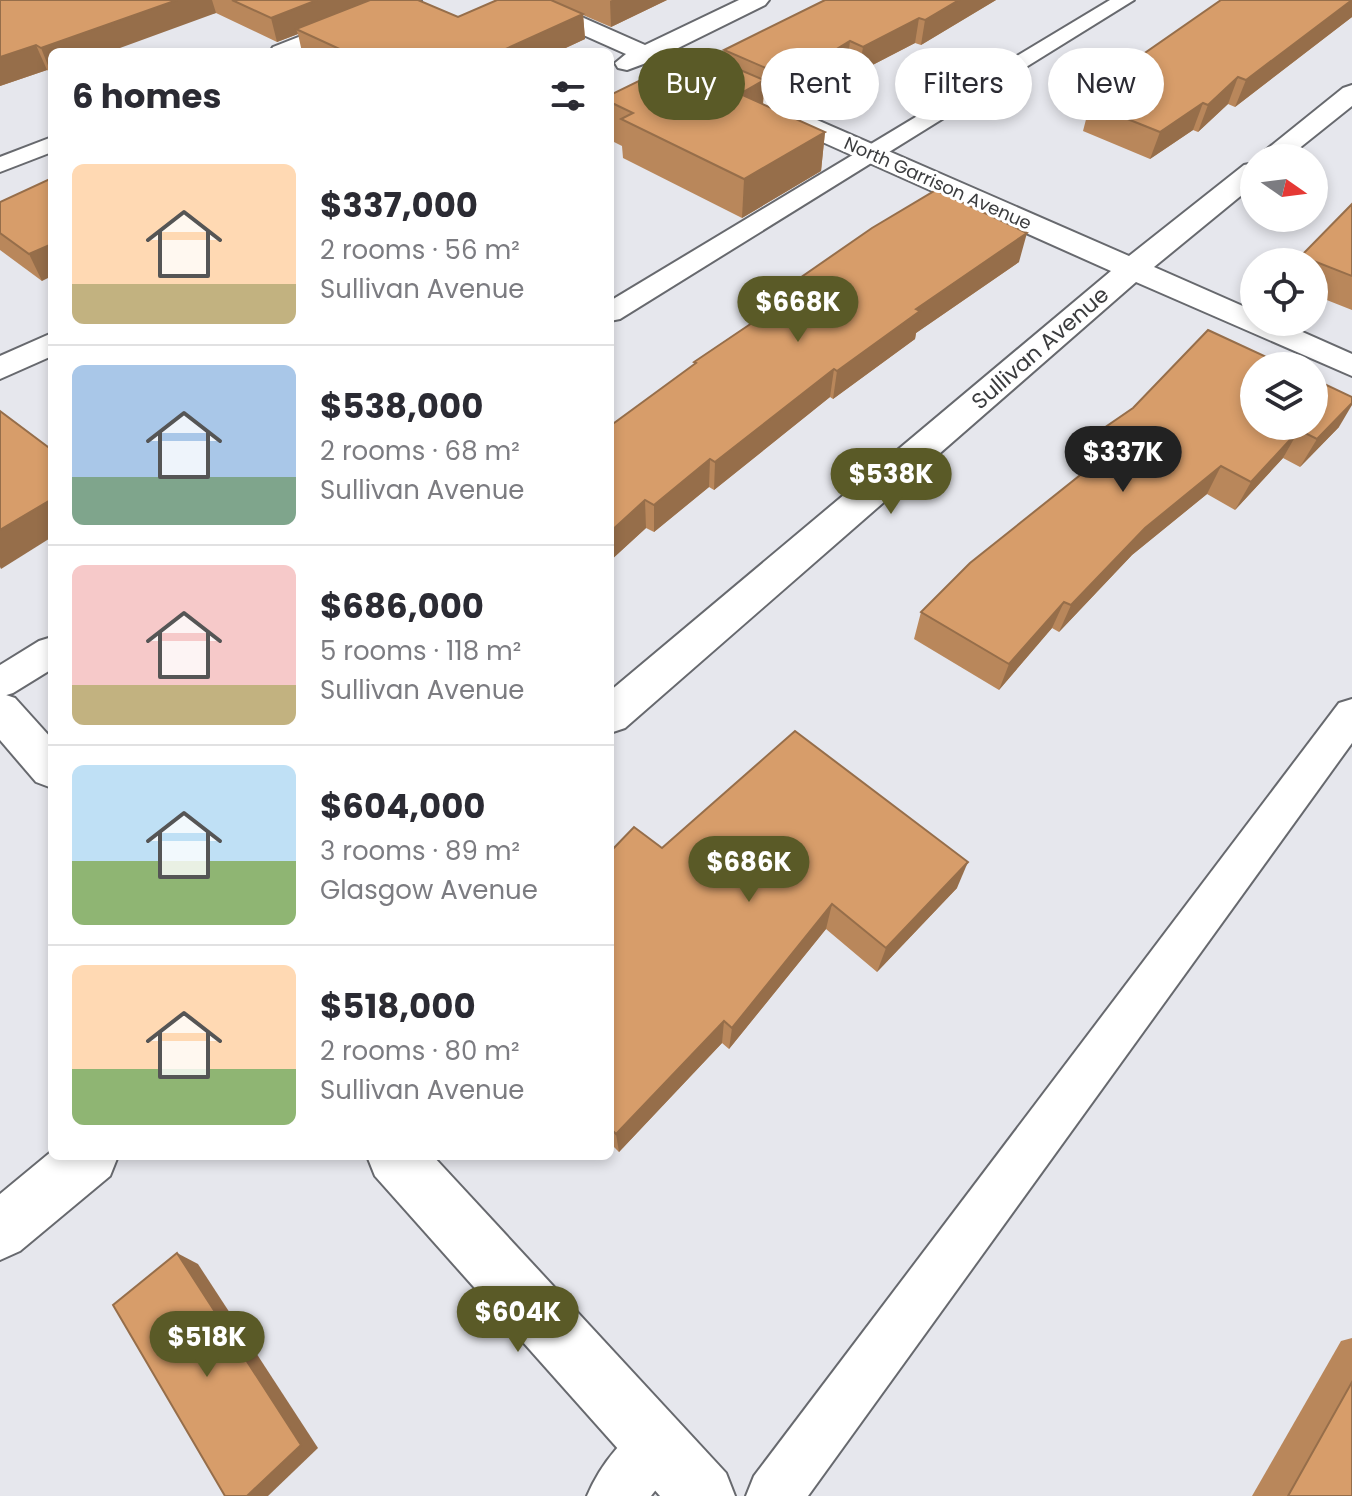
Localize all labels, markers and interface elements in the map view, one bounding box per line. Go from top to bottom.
chip: Buy [638,48,745,120]
chip: Rent [761,48,879,120]
chip: Filters [895,48,1032,120]
chip: New [1048,48,1164,120]
text: 6 homes [72,72,221,120]
icon: filters [546,74,590,118]
street label: North Garrison Avenue [840,130,1036,236]
north arrow [1240,144,1328,232]
map controls [1240,144,1328,440]
text: $337,000 [320,181,478,229]
icon: home [136,196,232,292]
text: 2 rooms · 56 m² [320,232,520,268]
button: locate [1240,248,1328,336]
text: Sullivan Avenue [320,271,524,307]
pin: $668K [742,276,854,344]
street label: Sullivan Avenue [965,280,1115,416]
text: $668K [755,284,841,320]
button: layers [1240,352,1328,440]
text: $538,000 [320,382,483,430]
icon: home [136,397,232,493]
pin: $337K [1067,426,1179,494]
text: 2 rooms · 68 m² [320,433,520,469]
text: $337K [1083,434,1163,470]
pin: $538K [835,448,947,516]
text: $538K [849,456,933,492]
text: Sullivan Avenue [320,472,524,508]
text: $686,000 [320,582,484,630]
icon: home [136,597,232,693]
text: 5 rooms · 118 m² [320,633,521,669]
text: Sullivan Avenue [320,672,524,708]
text: $604,000 [320,782,485,830]
icon: home [136,797,232,893]
text: 3 rooms · 89 m² [320,833,520,869]
pin: $686K [693,836,805,904]
text: $686K [706,844,792,880]
text: Glasgow Avenue [320,872,538,908]
text: $518,000 [320,982,476,1030]
icon: home [136,997,232,1093]
text: 2 rooms · 80 m² [320,1033,520,1069]
text: Sullivan Avenue [320,1072,524,1108]
pin: $604K [462,1286,574,1354]
text: $604K [475,1294,561,1330]
pin: $518K [151,1311,263,1379]
text: $518K [168,1319,246,1355]

